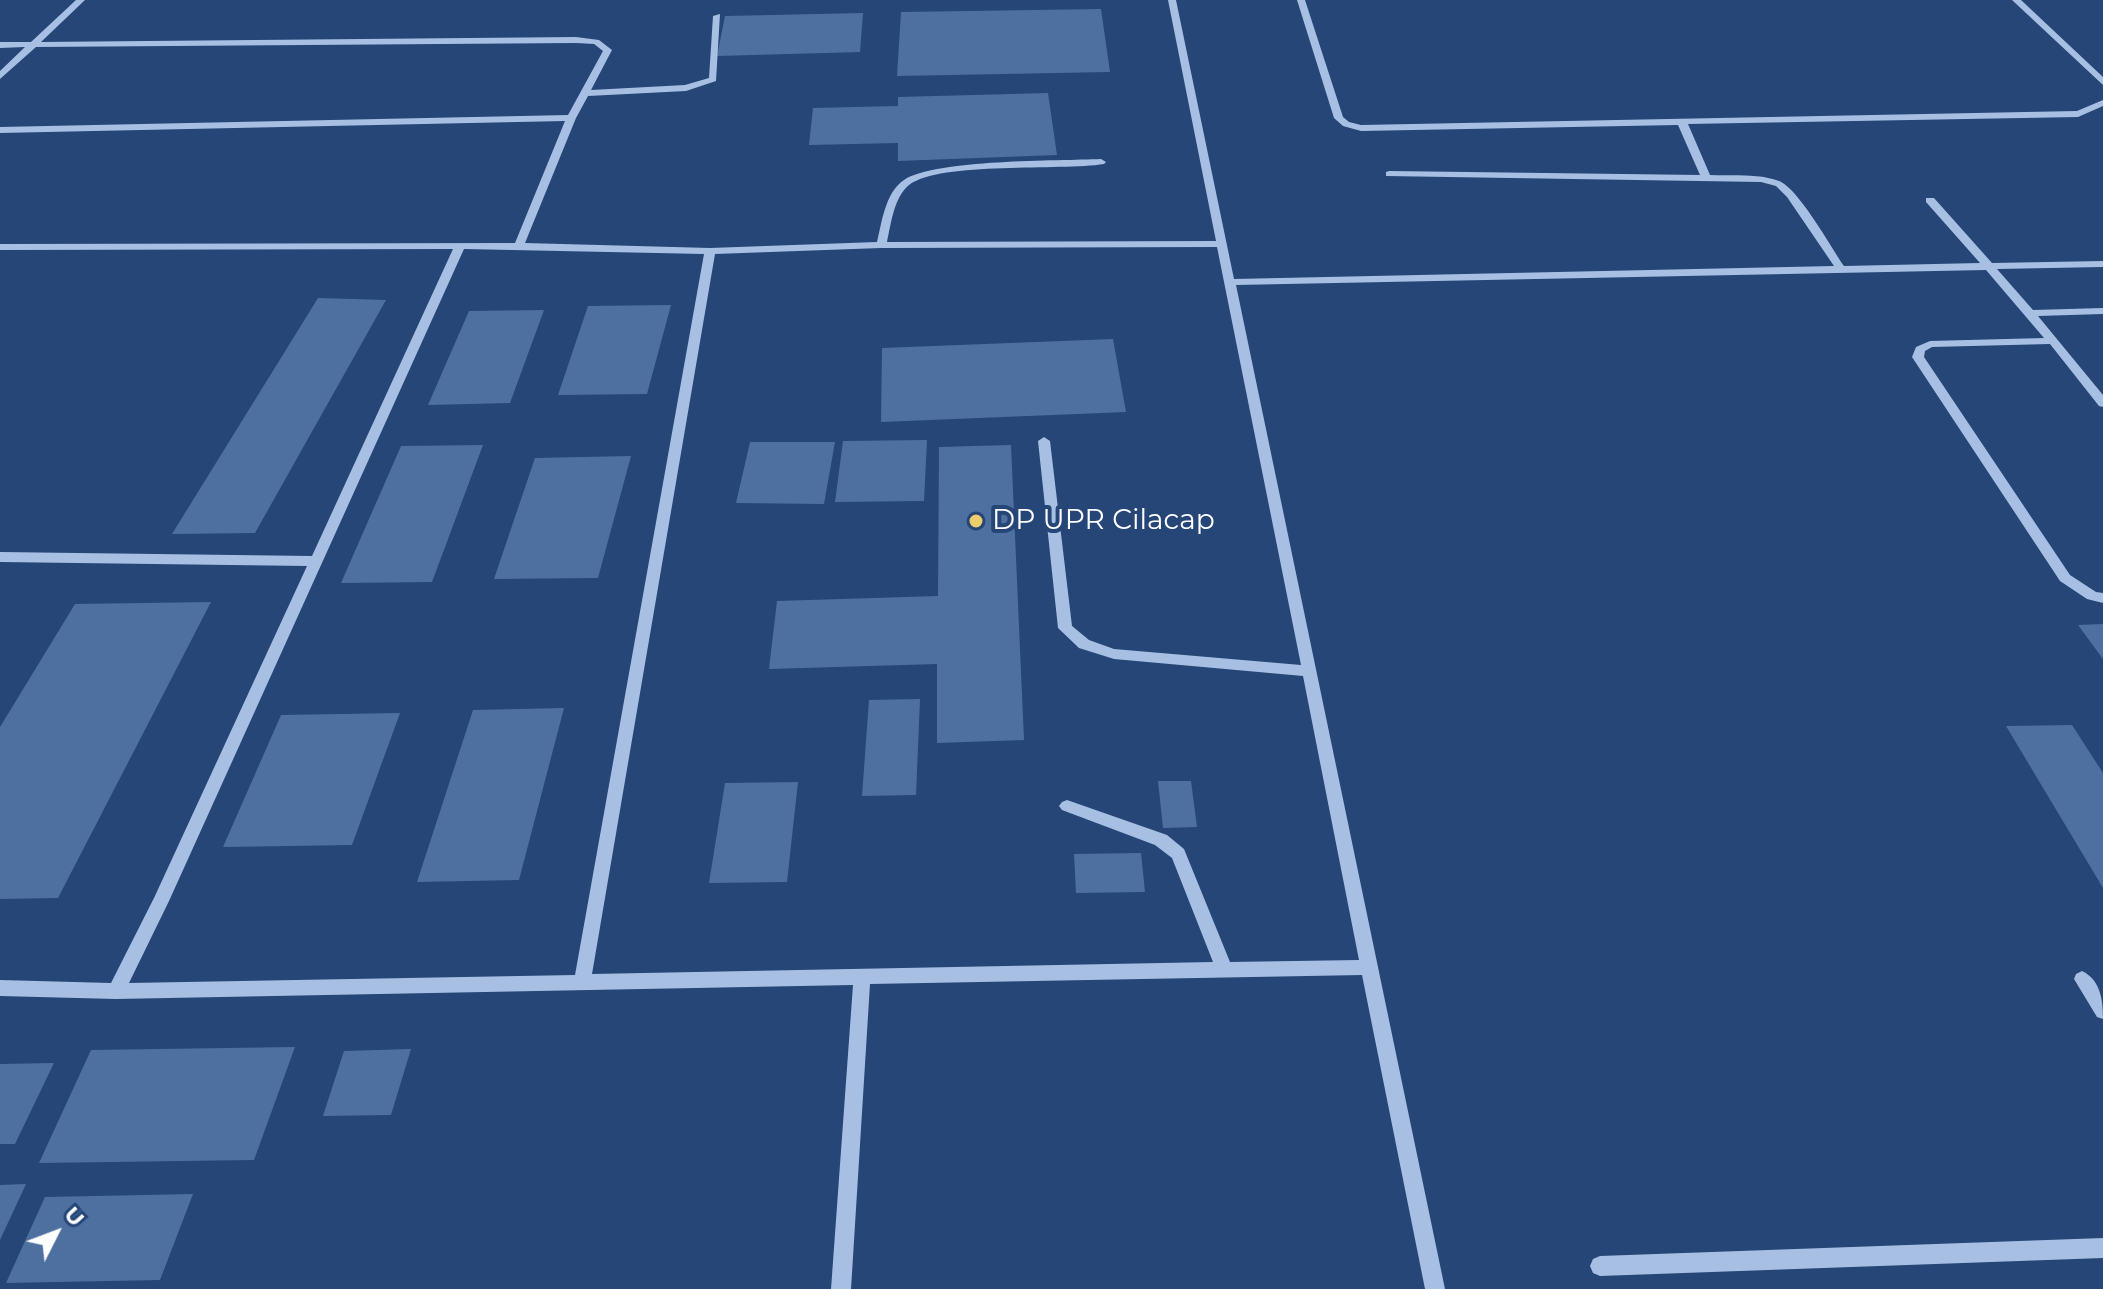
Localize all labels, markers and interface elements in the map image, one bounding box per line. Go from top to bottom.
place label: DP UPR Cilacap [992,504,1215,538]
marker: DP UPR Cilacap [967,512,985,530]
north arrow [16,1193,96,1273]
text: U [58,1201,90,1232]

